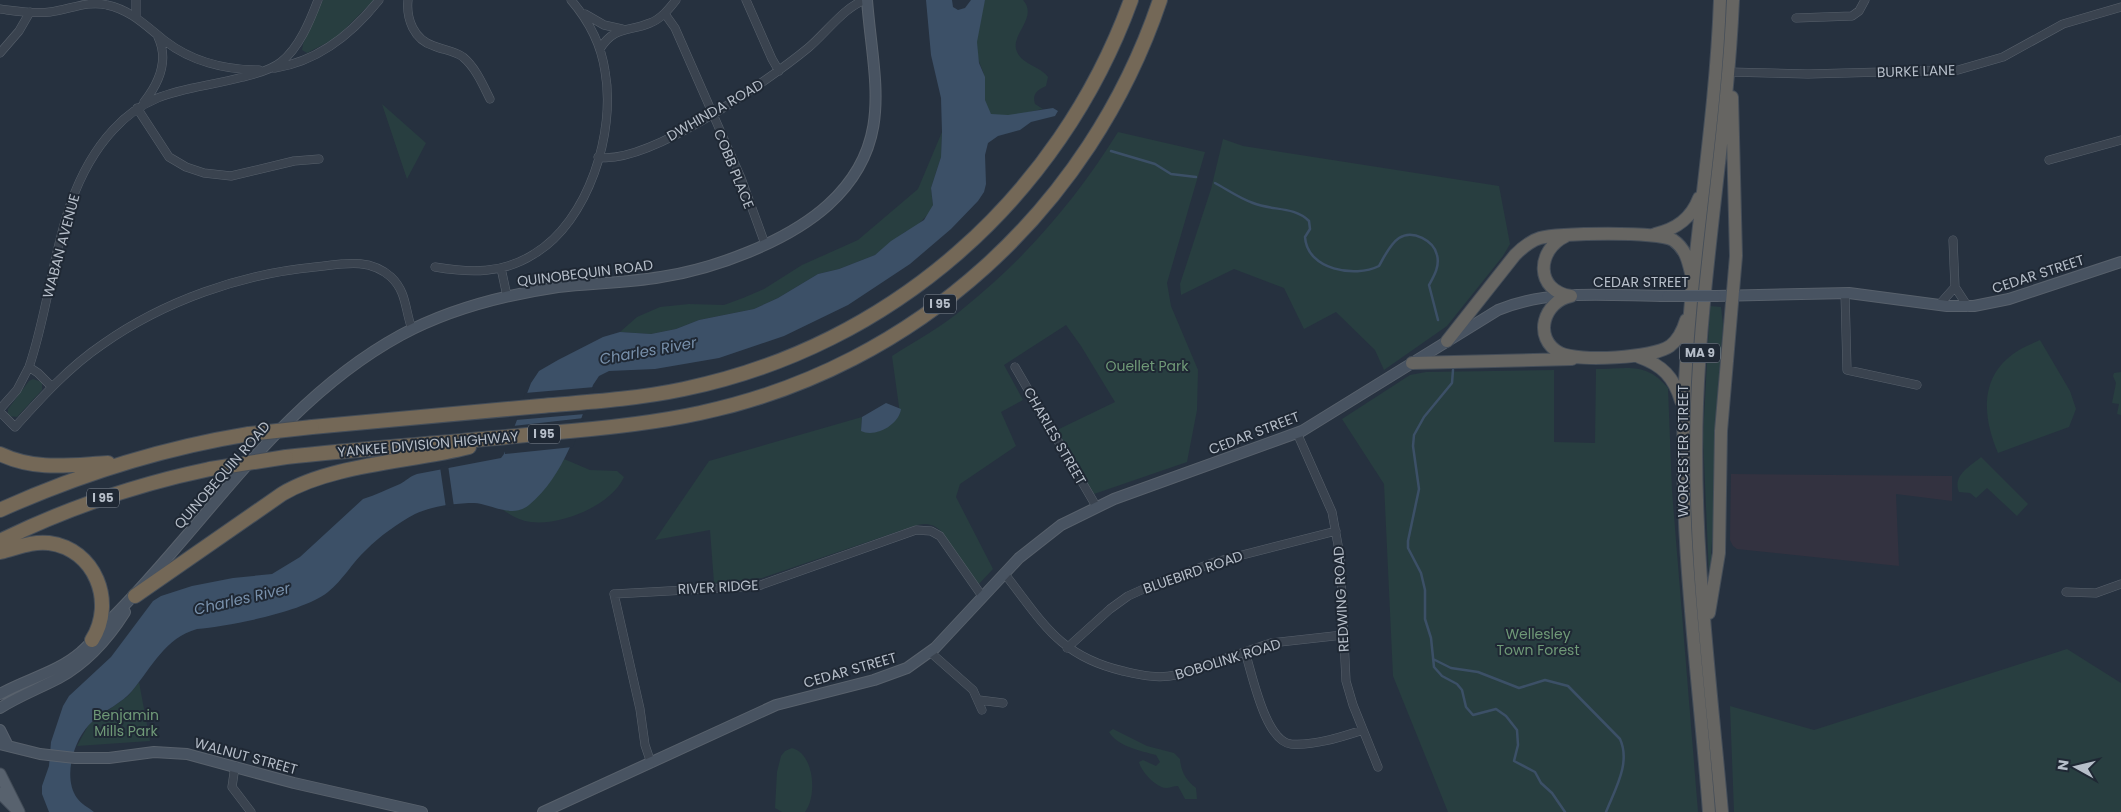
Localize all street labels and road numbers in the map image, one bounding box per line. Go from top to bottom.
street label: BURKE LANE [1876,60,1956,82]
street label: DWHINDA ROAD [663,74,767,146]
street label: COBB PLACE [709,126,759,212]
street label: WABAN AVENUE [37,192,85,300]
street label: CEDAR STREET [1989,250,2087,298]
street label: QUINOBEQUIN ROAD [516,255,654,291]
street label: CEDAR STREET [1593,272,1689,292]
road number: I 95 [924,294,956,314]
road number: MA 9 [1680,343,1720,362]
street label: CHARLES STREET [1019,383,1091,489]
street label: WORCESTER STREET [1673,384,1693,517]
street label: CEDAR STREET [1206,406,1303,460]
street label: QUINOBEQUIN ROAD [170,417,275,533]
road number: I 95 [528,424,560,444]
street label: YANKEE DIVISION HIGHWAY [337,426,519,462]
road number: I 95 [87,488,119,508]
street label: REDWING ROAD [1328,545,1354,652]
street label: BLUEBIRD ROAD [1140,546,1246,598]
street label: RIVER RIDGE [677,575,759,599]
street label: BOBOLINK ROAD [1173,633,1283,685]
street label: CEDAR STREET [801,647,899,693]
street label: WALNUT STREET [192,733,300,779]

